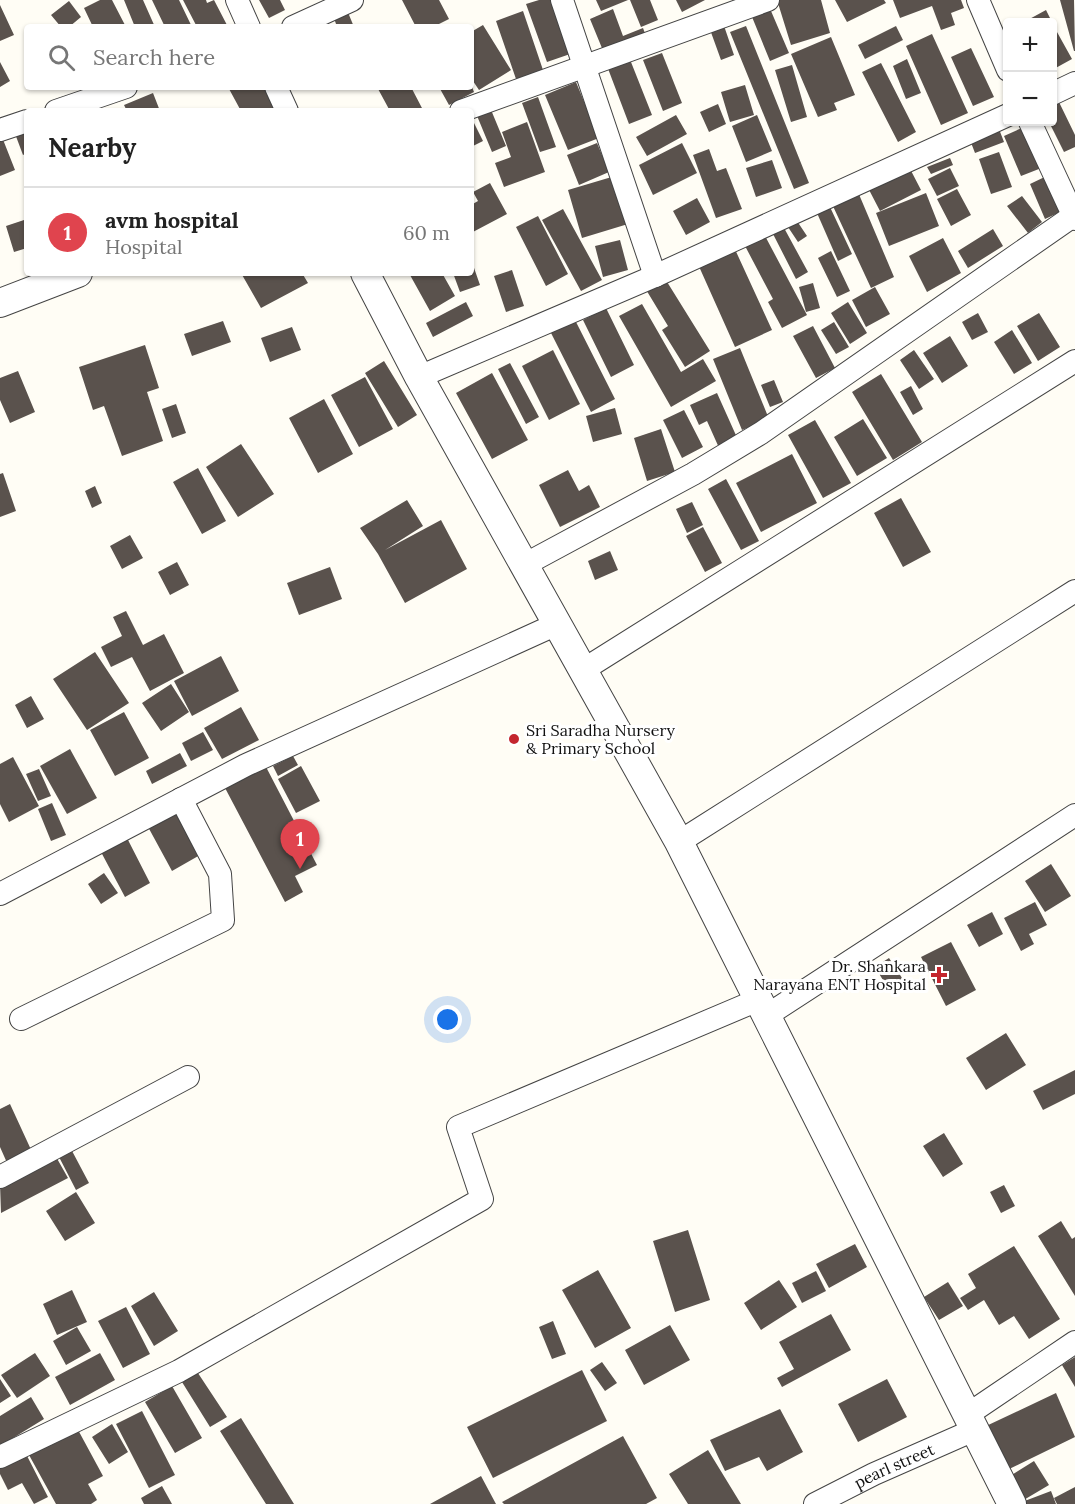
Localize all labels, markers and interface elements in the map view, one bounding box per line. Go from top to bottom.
map controls [1003,18,1057,126]
button: + [1003,18,1057,72]
search box [24,24,474,90]
icon: search [45,41,78,74]
text: Search here [93,43,215,71]
button: − [1003,72,1057,126]
text: Nearby [48,131,136,164]
text: avm hospital [105,206,239,234]
text: 1 [63,220,72,245]
text: 60 m [403,220,450,245]
text: Hospital [105,234,183,259]
place label: Sri Saradha Nursery & Primary School [526,720,676,758]
marker: Sri Saradha Nursery & Primary School [507,732,521,746]
pin: 1 [280,820,320,869]
place label: Dr. Shankara Narayana ENT Hospital [753,956,926,994]
marker: Dr. Shankara Narayana ENT Hospital [930,966,948,984]
your location [433,1005,462,1034]
street label: pearl street [851,1438,938,1492]

